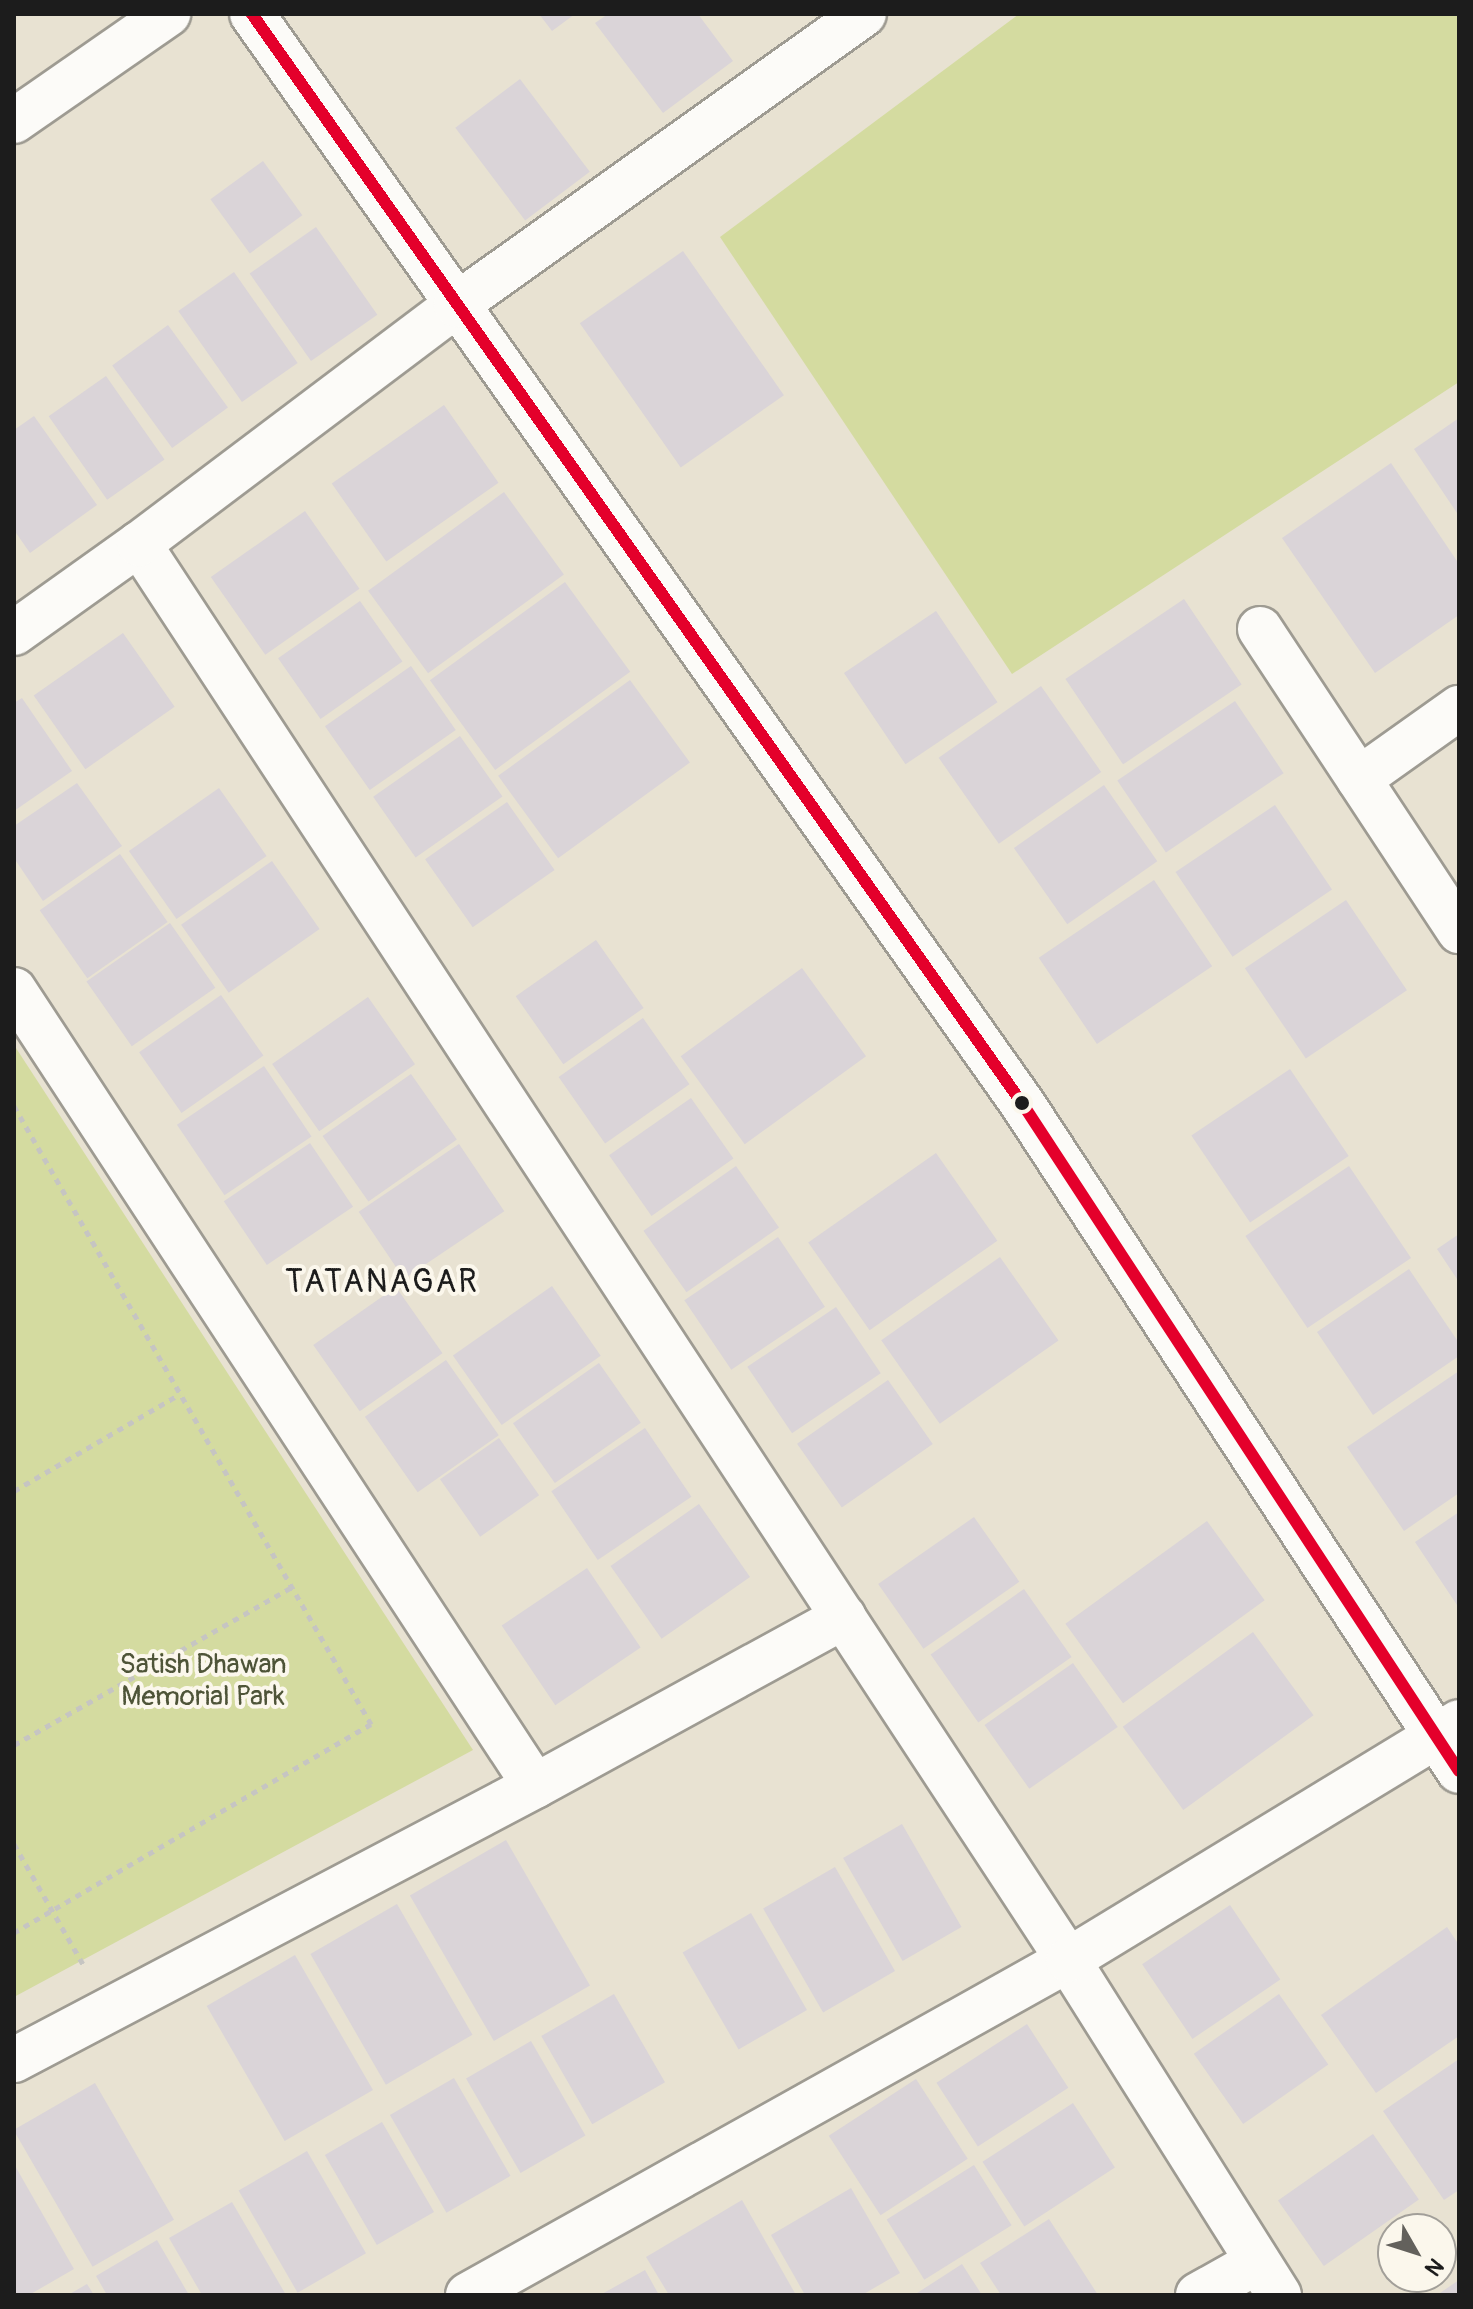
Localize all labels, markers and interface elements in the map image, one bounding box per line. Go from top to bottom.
unlabelled marker [1014,1095,1030,1111]
district label: TATANAGAR [285,1263,479,1301]
park label: Satish Dhawan Memorial Park [119,1648,287,1714]
north arrow [1377,2213,1457,2293]
text: N [1419,2252,1450,2281]

